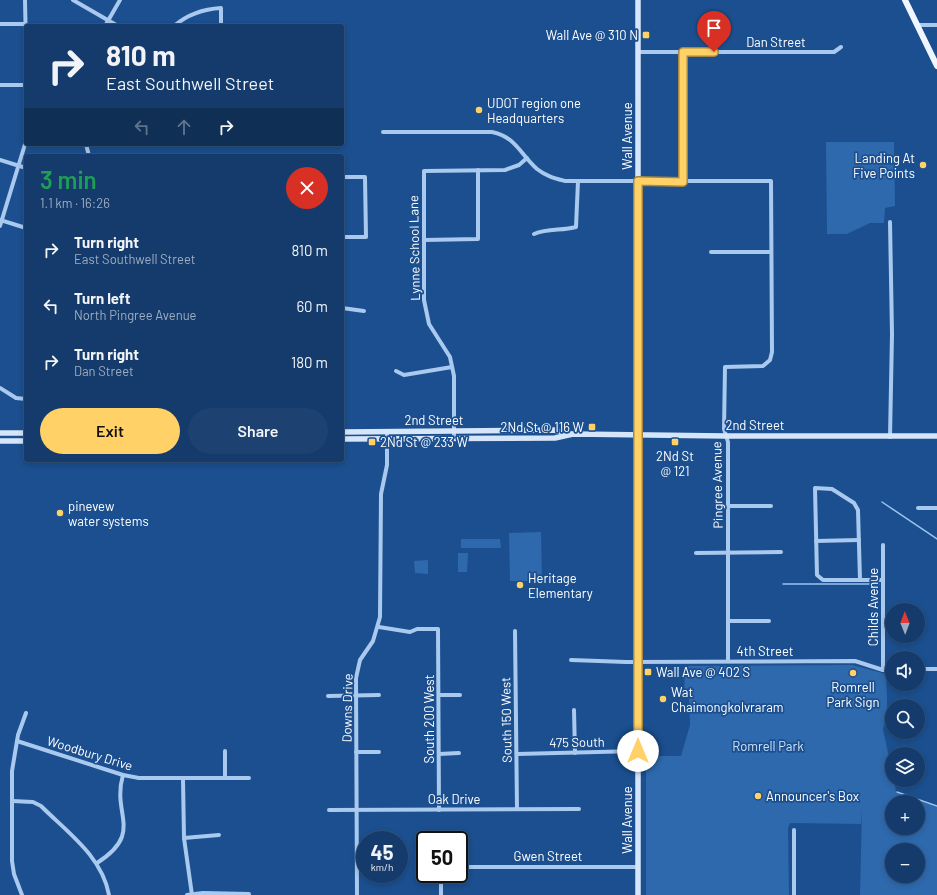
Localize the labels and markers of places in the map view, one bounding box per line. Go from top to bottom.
pin [697,11,731,52]
place label: Wall Ave @ 310 N [546,27,638,43]
marker: Wall Ave @ 310 N [641,30,651,40]
place label: UDOT region one Headquarters [487,95,581,126]
marker: UDOT region one Headquarters [474,105,484,115]
place label: Landing At Five Points [853,150,915,181]
marker: Landing At Five Points [918,160,928,170]
place label: 2Nd St @ 116 W [500,419,585,435]
marker: 2Nd St @ 116 W [587,422,597,432]
place label: 2Nd St @ 233 W [380,434,469,450]
marker: 2Nd St @ 233 W [367,437,377,447]
marker: 2Nd St @ 121 [670,437,680,447]
place label: 2Nd St @ 121 [656,448,694,479]
place label: pinevew water systems [68,498,149,529]
marker: pinevew water systems [55,508,65,518]
place label: Heritage Elementary [528,570,593,601]
marker: Heritage Elementary [515,580,525,590]
place label: Wall Ave @ 402 S [656,664,750,680]
marker: Wall Ave @ 402 S [643,667,653,677]
marker: Romrell Park Sign [848,668,858,678]
place label: Romrell Park Sign [826,679,880,710]
place label: Wat Chaimongkolvraram [671,684,784,715]
marker: Wat Chaimongkolvraram [658,694,668,704]
place label: Announcer's Box [766,788,859,804]
marker: Announcer's Box [753,791,763,801]

